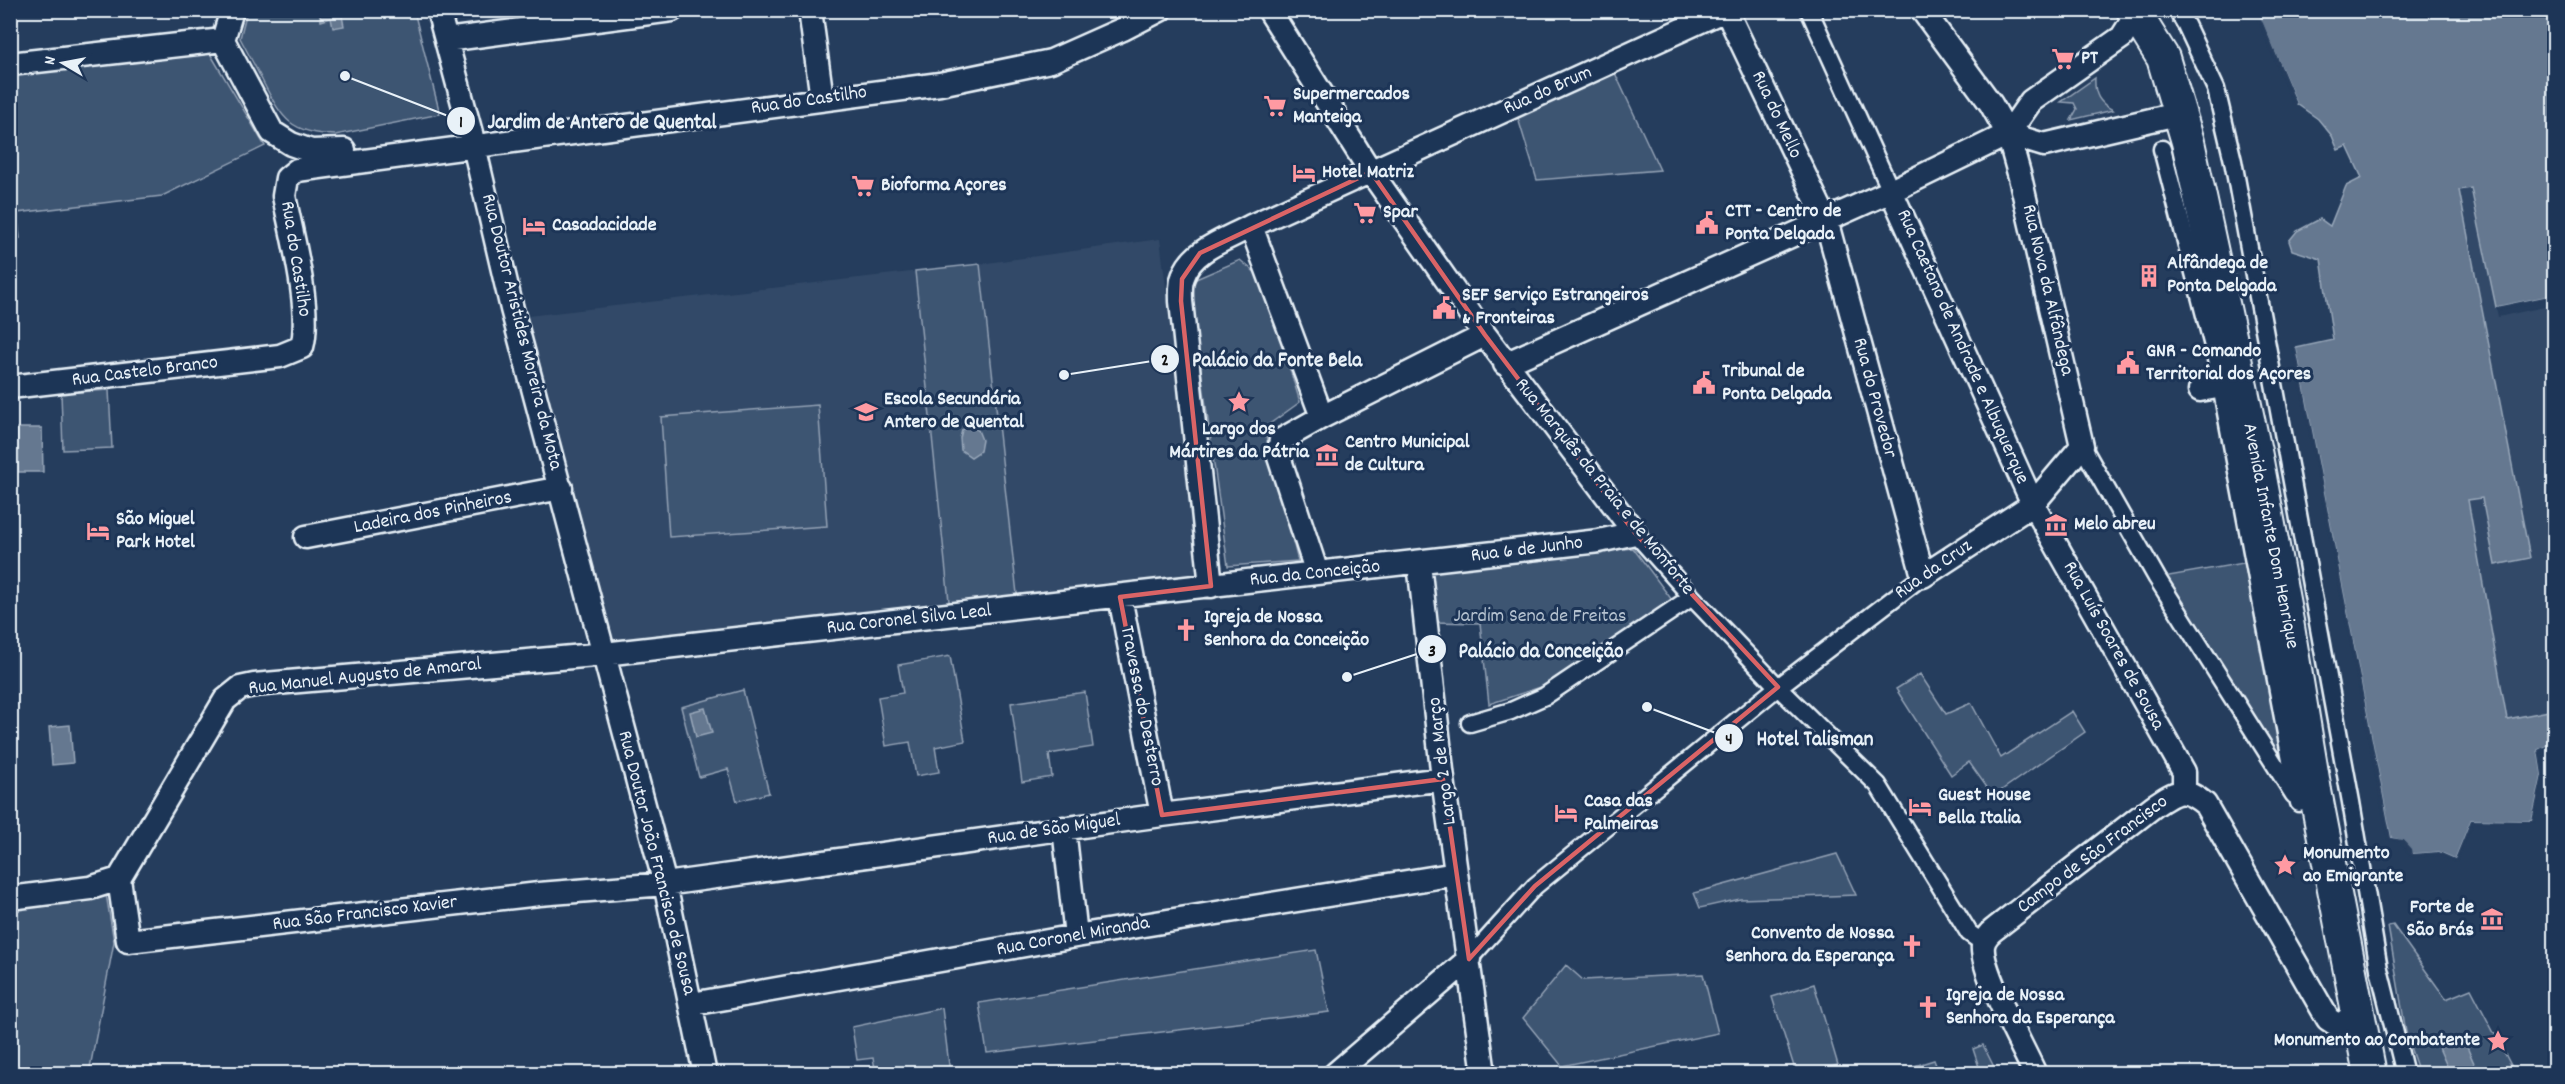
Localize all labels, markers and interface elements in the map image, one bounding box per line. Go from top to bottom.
north arrow [33,33,93,93]
place label: PT [2081,45,2099,73]
supermarket icon: PT [2050,46,2076,72]
text: N [39,55,63,67]
street label: Rua do Brum [1499,59,1597,123]
street label: Rua do Mello [1743,66,1809,164]
street label: Rua do Castilho [749,79,869,123]
place label: Supermercados Manteiga [1293,81,1410,132]
supermarket icon: Supermercados Manteiga [1262,93,1288,119]
callout: Jardim de Antero de Quental [446,101,729,140]
text: Jardim de Antero de Quental [488,109,717,139]
text: 1 [459,111,463,136]
place label: Hotel Matriz [1322,159,1414,187]
hotel icon: Hotel Matriz [1291,160,1317,186]
place label: Bioforma Açores [881,172,1007,200]
supermarket icon: Bioforma Açores [850,173,876,199]
street label: Rua Doutor Aristides Moreira da Mota [473,191,569,474]
place label: CTT - Centro de Ponta Delgada [1725,198,1841,249]
street label: Rua do Castilho [272,199,318,319]
place label: Spar [1383,199,1418,227]
supermarket icon: Spar [1352,200,1378,226]
street label: Rua Nova da Alfândega [2014,202,2080,379]
street label: Rua Caetano de Andrade e Albuquerque [1889,205,2035,489]
public building icon: CTT - Centro de Ponta Delgada [1694,210,1720,236]
place label: Casadacidade [552,212,657,240]
hotel icon: Casadacidade [521,213,547,239]
place label: Alfândega de Ponta Delgada [2167,250,2277,301]
building icon: Alfândega de Ponta Delgada [2136,263,2162,289]
place label: SEF Serviço Estrangeiros & Fronteiras [1462,282,1649,333]
public building icon: SEF Serviço Estrangeiros & Fronteiras [1431,295,1457,321]
street label: Rua do Provedor [1845,335,1904,462]
place label: GNR - Comando Territorial dos Açores [2146,338,2311,389]
callout: Palácio da Fonte Bela [1150,339,1374,378]
text: Palácio da Fonte Bela [1192,347,1363,377]
street label: Rua Castelo Branco [70,349,220,395]
text: 2 [1161,349,1169,374]
public building icon: GNR - Comando Territorial dos Açores [2115,350,2141,376]
place label: Tribunal de Ponta Delgada [1722,358,1832,409]
public building icon: Tribunal de Ponta Delgada [1691,370,1717,396]
street label: Rua Marquês da Praia e de Monforte [1507,372,1701,602]
place label: Escola Secundária Antero de Quental [884,386,1024,437]
place icon: Largo dos Mártires da Pátria [1226,389,1252,415]
school or university icon: Escola Secundária Antero de Quental [853,399,879,425]
place label: Largo dos Mártires da Pátria [1169,416,1309,467]
street label: Avenida Infante Dom Henrique [2234,421,2306,651]
place label: Centro Municipal de Cultura [1345,429,1470,480]
museum icon: Centro Municipal de Cultura [1314,442,1340,468]
street label: Ladeira dos Pinheiros [352,484,514,542]
place label: São Miguel Park Hotel [116,506,195,557]
place label: Melo abreu [2074,511,2156,539]
museum icon: Melo abreu [2043,512,2069,538]
hotel icon: São Miguel Park Hotel [85,518,111,544]
street label: Rua 6 de Junho [1469,529,1585,571]
street label: Rua da Cruz [1889,533,1979,607]
street label: Rua da Conceição [1248,553,1382,595]
street label: Rua Luís Soares de Sousa [2055,557,2171,736]
street label: Rua Coronel Silva Leal [825,597,993,643]
park label: Jardim Sena de Freitas [1454,603,1627,631]
place label: Igreja de Nossa Senhora da Conceição [1204,604,1369,655]
church icon: Igreja de Nossa Senhora da Conceição [1173,617,1199,643]
street label: Travessa do Desterro [1112,623,1170,789]
callout: Palácio da Conceição [1417,630,1636,669]
text: Palácio da Conceição [1458,638,1624,668]
text: 3 [1428,640,1436,665]
street label: Rua Manuel Augusto de Amaral [247,651,483,703]
street label: Largo 2 de Março [1421,695,1465,827]
callout: Hotel Talisman [1714,718,1885,757]
text: Hotel Talisman [1757,726,1874,756]
street label: Rua Doutor João Francisco de Sousa [610,728,703,999]
text: 4 [1725,728,1733,753]
place label: Guest House Bella Italia [1938,782,2031,833]
place label: Casa das Palmeiras [1584,788,1659,839]
street label: Campo de São Francisco [2012,789,2174,921]
hotel icon: Guest House Bella Italia [1907,794,1933,820]
hotel icon: Casa das Palmeiras [1553,800,1579,826]
street label: Rua de São Miguel [986,807,1122,853]
place label: Monumento ao Emigrante [2303,840,2404,891]
place icon: Monumento ao Emigrante [2272,852,2298,878]
street label: Rua São Francisco Xavier [271,889,460,939]
place label: Forte de São Brás [2406,894,2474,945]
museum icon: Forte de São Brás [2479,906,2505,932]
street label: Rua Coronel Miranda [994,910,1152,964]
place label: Convento de Nossa Senhora da Esperança [1725,920,1895,971]
church icon: Convento de Nossa Senhora da Esperança [1899,933,1925,959]
place label: Igreja de Nossa Senhora da Esperança [1946,982,2115,1033]
church icon: Igreja de Nossa Senhora da Esperança [1915,994,1941,1020]
place label: Monumento ao Combatente [2274,1027,2480,1055]
place icon: Monumento ao Combatente [2485,1028,2511,1054]

